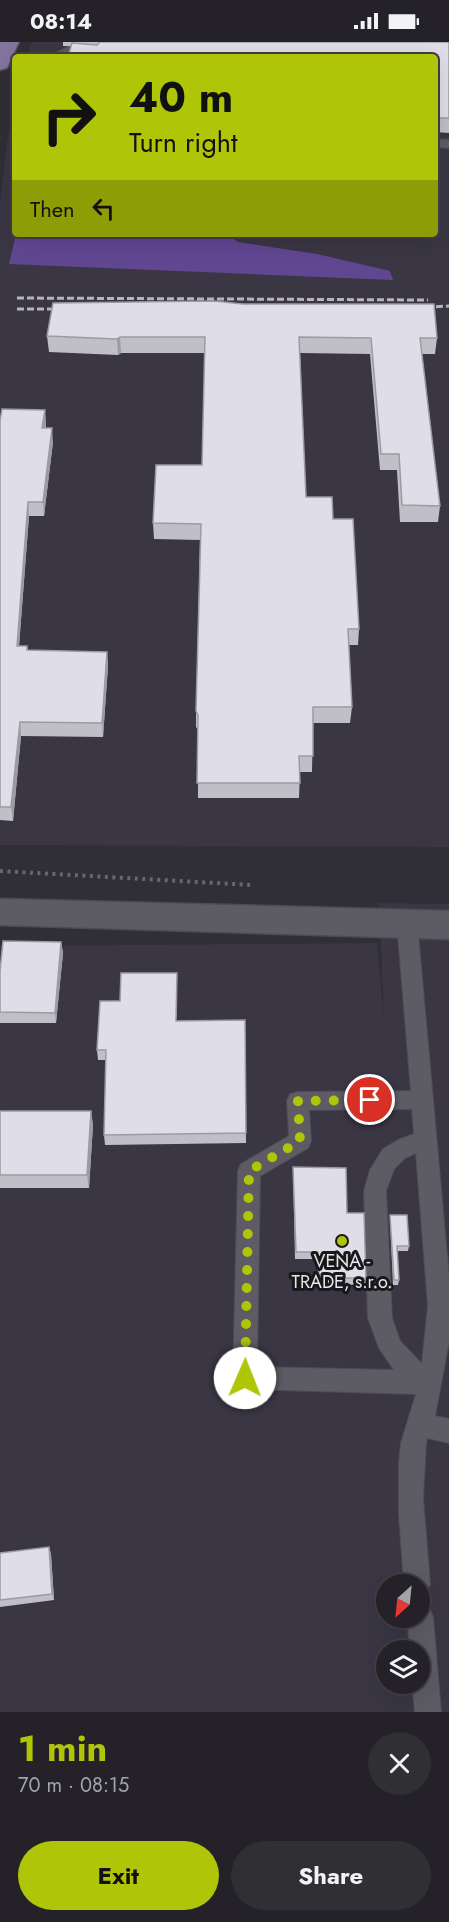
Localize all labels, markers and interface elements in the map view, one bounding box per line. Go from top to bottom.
text: 08:14 [30,5,92,37]
text: 40 m [129,67,233,128]
icon: right [30,78,108,156]
text: Turn right [129,123,237,162]
icon: left [87,192,120,225]
text: Then [30,193,75,225]
pin [344,1074,395,1125]
icon: arrive [353,1083,386,1116]
marker: VENA - TRADE, s.r.o. [335,1234,349,1248]
place label: VENA - TRADE, s.r.o. [292,1248,392,1295]
position arrow [213,1346,277,1410]
north arrow [376,1574,430,1628]
map controls [376,1574,430,1694]
button: layers [376,1640,430,1694]
text: 1 min [18,1722,107,1774]
button: close [368,1732,431,1795]
text: 70 m · 08:15 [18,1771,129,1800]
button: Exit [18,1841,219,1910]
button: Share [231,1841,431,1910]

